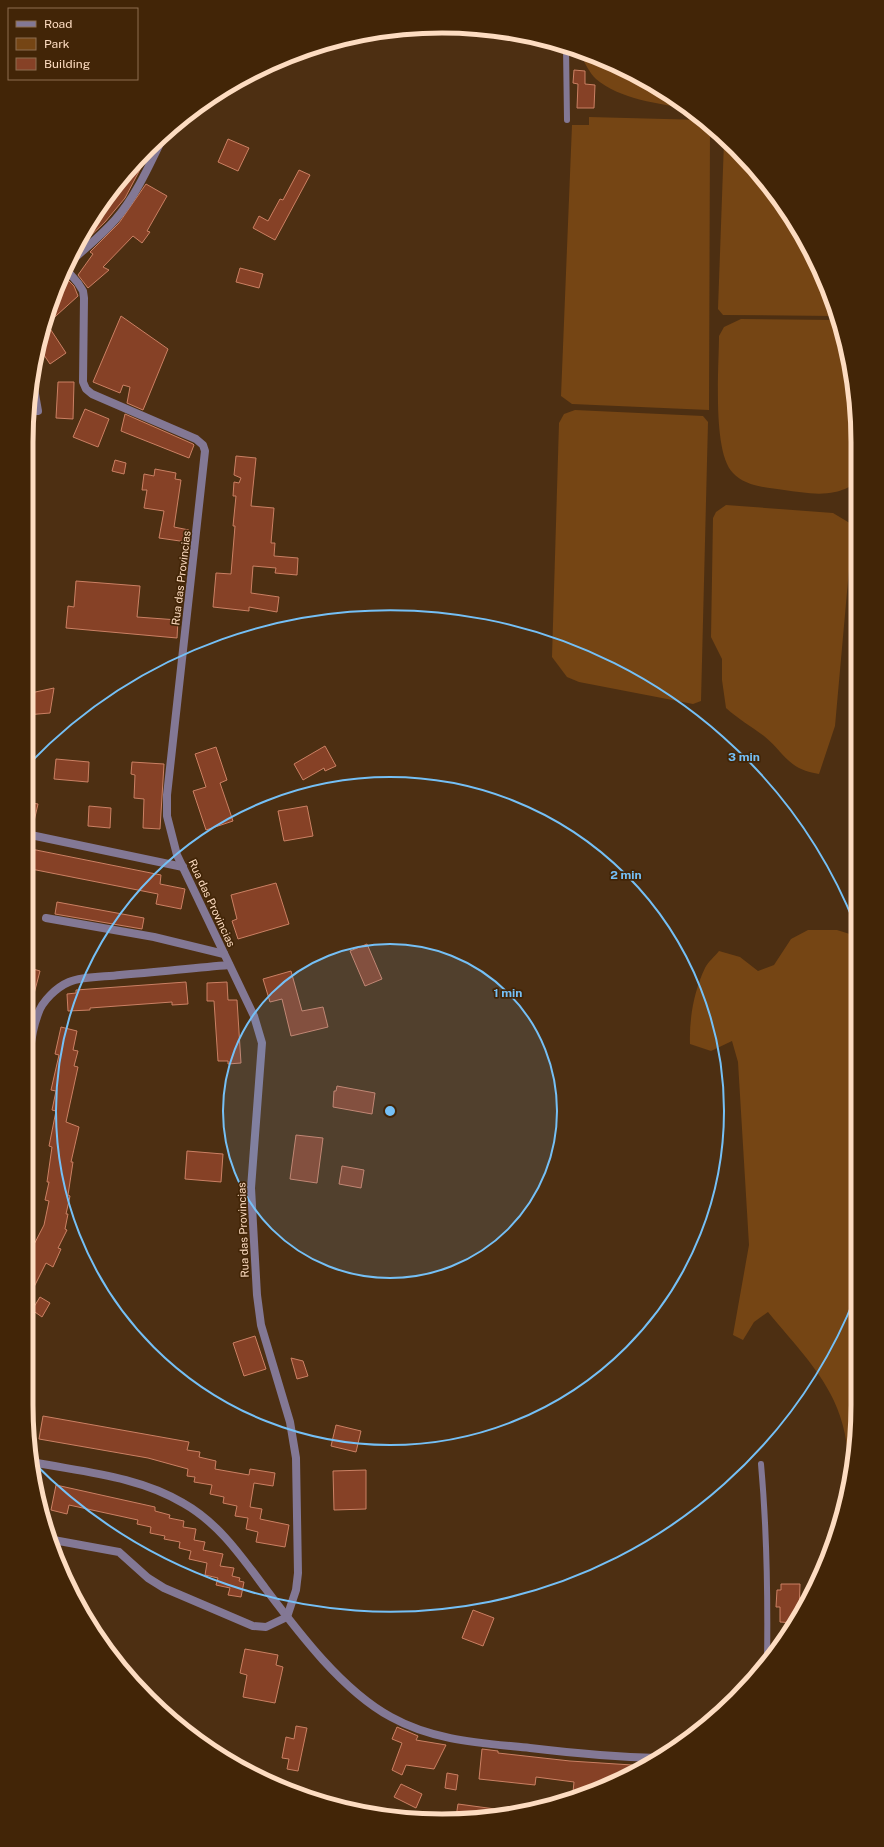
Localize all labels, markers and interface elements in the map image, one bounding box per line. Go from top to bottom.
legend [8,8,138,80]
text: Road [44,17,72,31]
text: Park [44,37,70,51]
text: Building [44,57,90,71]
street label: Rua das Provincias [169,530,193,626]
text: 3 min [728,750,760,764]
street label: Rua das Provincias [186,857,238,949]
text: 2 min [610,868,642,882]
text: 1 min [494,986,522,1000]
centre of rings [383,1104,397,1118]
street label: Rua das Provincias [235,1182,251,1278]

